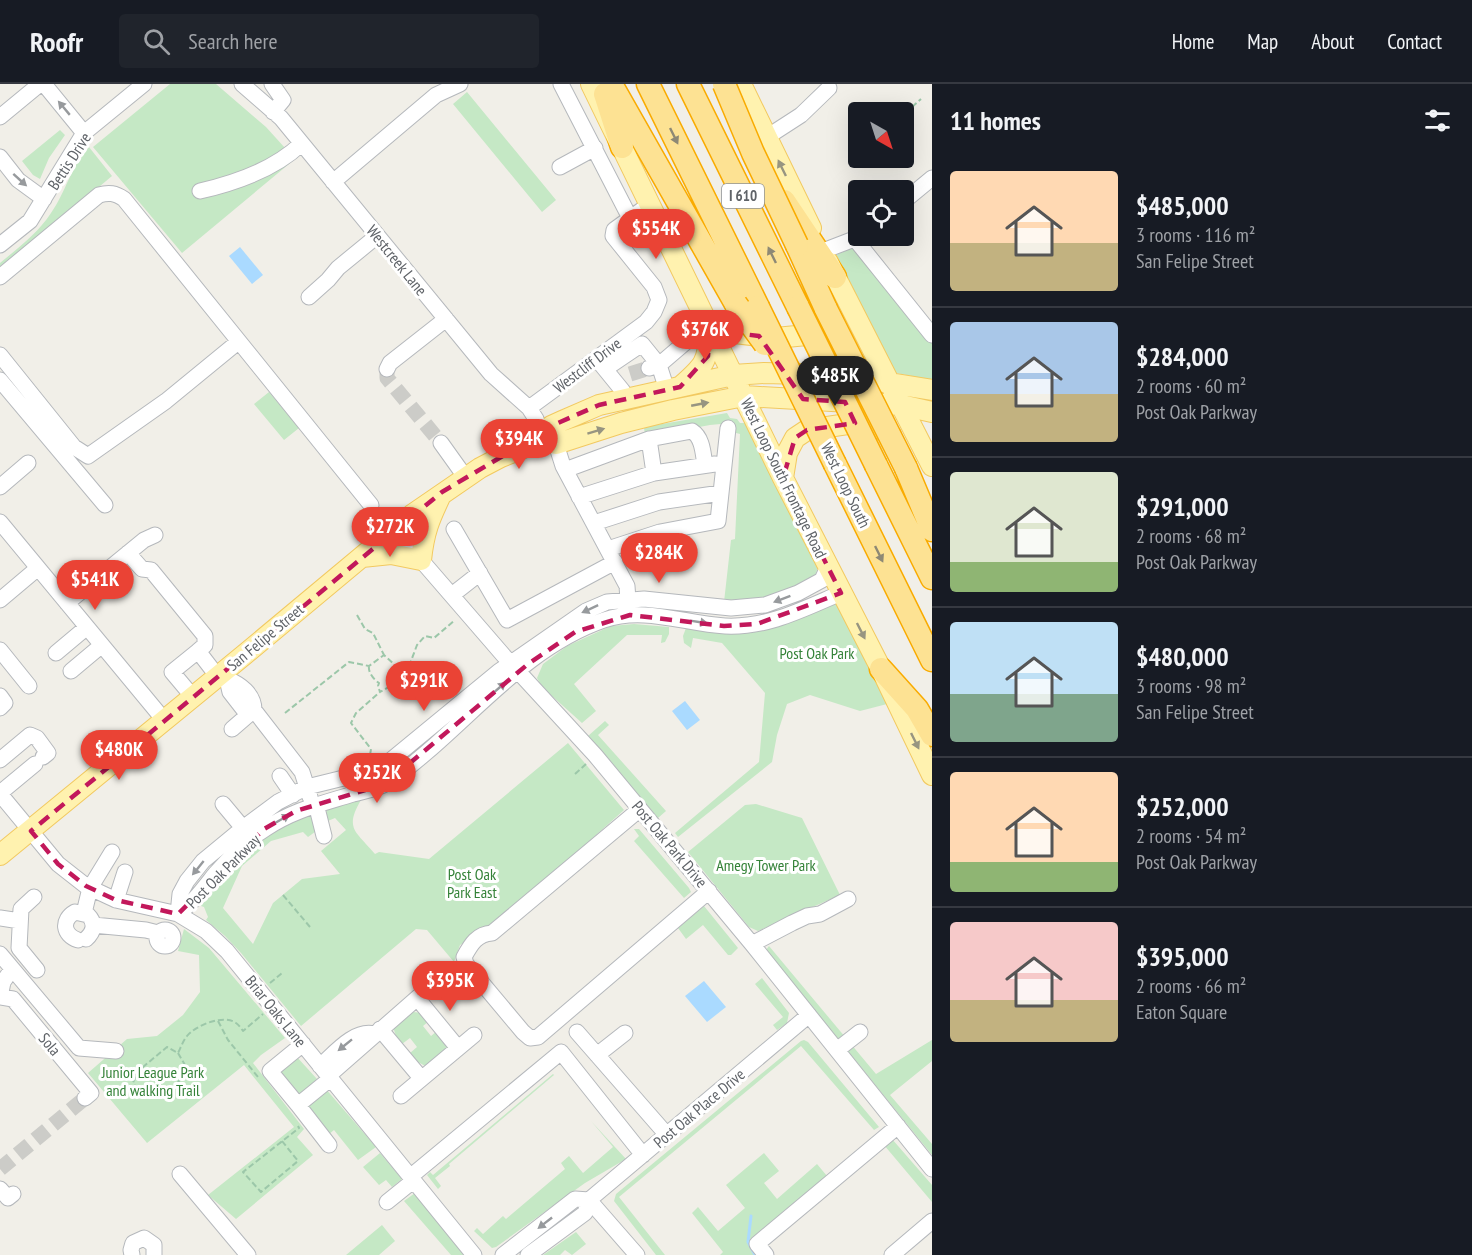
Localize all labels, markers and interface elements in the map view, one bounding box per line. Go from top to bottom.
search box [119,14,539,68]
text: Roofr [30,23,83,60]
icon: search [140,25,173,58]
text: Search here [188,27,278,55]
text: Home [1172,28,1214,55]
text: Map [1247,28,1278,55]
text: About [1311,28,1354,55]
text: Contact [1387,28,1442,55]
one-way arrow [58,100,71,116]
north arrow [848,102,914,168]
map controls [848,102,914,246]
text: 11 homes [950,104,1041,137]
icon: filters [1421,104,1454,137]
one-way arrow [669,128,678,145]
street label: Bettis Drive [43,129,95,193]
one-way arrow [777,159,787,176]
one-way arrow [13,173,28,187]
button: locate [848,180,914,246]
road number: I 610 [722,184,764,208]
text: $485,000 [1136,189,1229,222]
icon: home [998,195,1070,267]
pin: $554K [614,209,698,260]
text: $554K [632,215,680,241]
street label: Westcreek Lane [362,221,432,299]
text: 3 rooms · 116 m² [1136,222,1255,248]
one-way arrow [767,246,777,263]
text: San Felipe Street [1136,248,1254,274]
pin: $376K [663,310,747,361]
text: $376K [681,316,729,342]
street label: Westcliff Drive [549,333,625,397]
text: $284,000 [1136,340,1229,373]
icon: home [998,346,1070,418]
pin: $485K [793,356,877,407]
text: $485K [811,362,859,388]
text: 2 rooms · 60 m² [1136,373,1246,399]
street label: West Loop South Frontage Road [737,395,831,561]
one-way arrow [691,399,710,408]
text: Post Oak Parkway [1136,399,1257,425]
pin: $394K [477,419,561,470]
text: $394K [495,425,543,451]
one-way arrow [587,426,605,435]
street label: West Loop South [817,439,875,531]
text: $291,000 [1136,490,1229,523]
icon: home [998,496,1070,568]
pin: $272K [348,507,432,558]
text: $272K [366,513,414,539]
text: 2 rooms · 68 m² [1136,523,1246,549]
pin: $284K [617,533,701,584]
text: $284K [635,539,683,565]
one-way arrow [875,545,884,562]
text: Post Oak Parkway [1136,549,1257,575]
pin: $541K [53,560,137,611]
text: $541K [71,566,119,592]
one-way arrow [773,595,791,604]
street label: San Felipe Street [223,599,308,675]
one-way arrow [582,605,599,614]
one-way arrow [689,618,708,627]
one-way arrow [856,622,866,639]
text: $480,000 [1136,640,1229,673]
park label: Post Oak Park [779,643,855,663]
icon: home [998,646,1070,718]
pin: $291K [382,661,466,712]
text: $291K [400,667,448,693]
text: 3 rooms · 98 m² [1136,673,1246,699]
one-way arrow [491,682,506,695]
text: San Felipe Street [1136,699,1254,725]
pin: $480K [77,730,161,781]
one-way arrow [911,732,920,749]
text: $480K [95,736,143,762]
pin: $252K [335,753,419,804]
text: $252K [353,759,401,785]
text: $252,000 [1136,790,1229,823]
icon: home [998,796,1070,868]
street label: Post Oak Park Drive [628,797,712,891]
one-way arrow [274,814,291,824]
text: 2 rooms · 54 m² [1136,823,1246,849]
street label: Post Oak Parkway [182,830,264,912]
text: Post Oak Parkway [1136,849,1257,875]
park label: Amegy Tower Park [716,855,817,875]
one-way arrow [191,860,204,876]
park label: Post Oak Park East [447,864,498,902]
text: $395,000 [1136,940,1229,973]
icon: home [998,946,1070,1018]
pin: $395K [408,961,492,1012]
text: $395K [426,967,474,993]
street label: Briar Oaks Lane [241,971,311,1051]
text: 2 rooms · 66 m² [1136,973,1246,999]
text: Eaton Square [1136,999,1227,1025]
street label: Sola [35,1028,65,1060]
one-way arrow [337,1039,353,1052]
park label: Junior League Park and walking Trail [101,1062,205,1100]
street label: Post Oak Place Drive [649,1064,749,1152]
one-way arrow [537,1216,552,1228]

